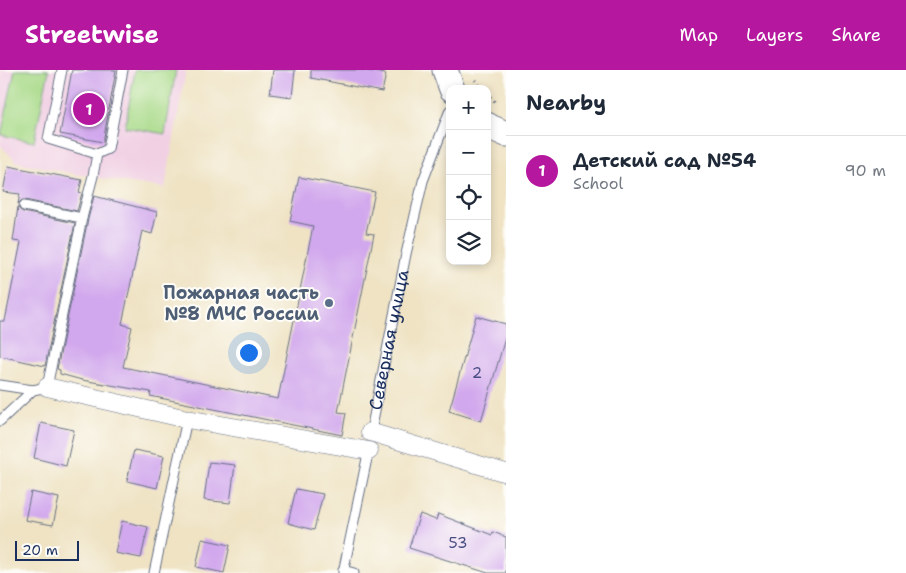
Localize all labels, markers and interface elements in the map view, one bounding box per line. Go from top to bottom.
text: Streetwise [25,19,159,51]
text: Map [680,23,718,47]
text: Layers [746,23,803,47]
text: Share [831,23,881,47]
map controls [446,85,491,265]
button: + [446,85,491,130]
text: Nearby [526,89,606,117]
pin: 1 [73,90,105,128]
button: − [446,130,491,175]
text: Детский сад №54 [573,148,756,173]
text: 1 [538,160,546,181]
text: 90 m [845,160,886,181]
text: School [573,173,623,194]
button: locate [446,175,491,220]
button: layers [446,220,491,265]
street label: Северная улица [363,268,415,412]
place label: Пожарная часть №8 МЧС России [163,281,320,326]
marker: Пожарная часть №8 МЧС России [323,297,335,309]
your location [236,340,262,366]
house number: 2 [472,363,482,383]
house number: 53 [449,533,468,553]
scale bar [15,538,79,561]
text: 20 m [22,541,58,559]

